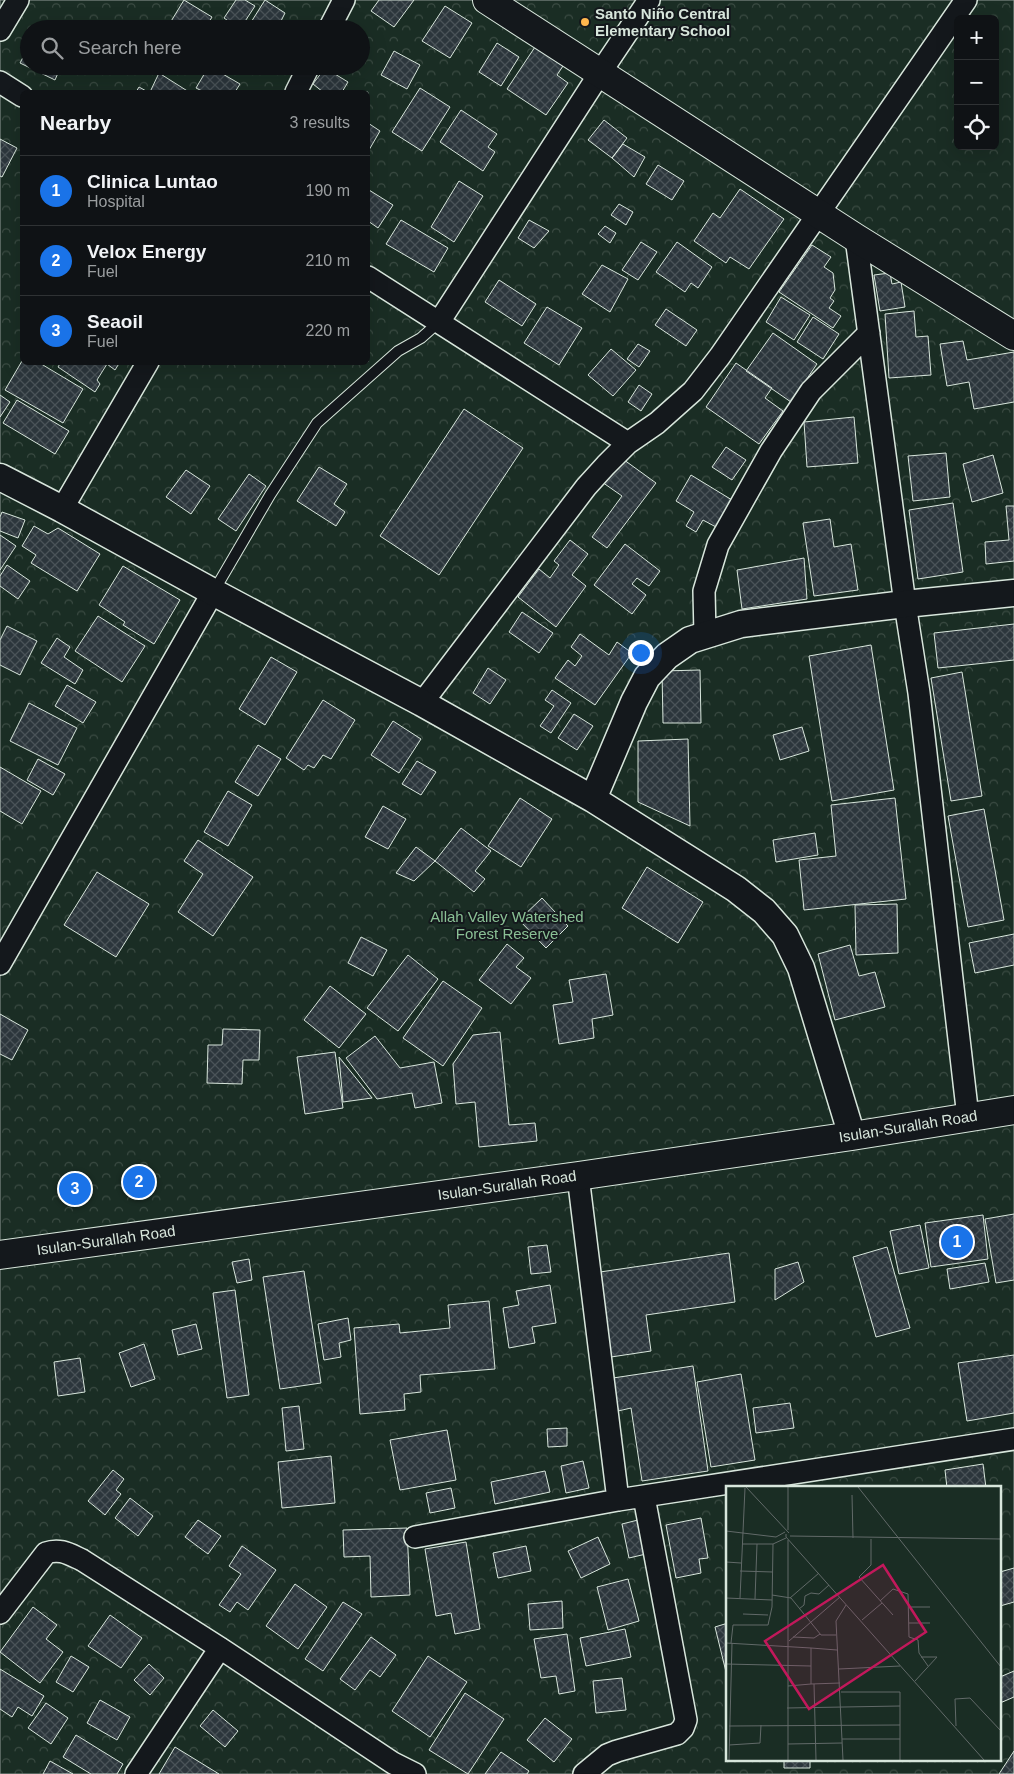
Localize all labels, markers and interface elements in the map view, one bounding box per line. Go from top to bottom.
place label: Santo Niño Central Elementary School [595,5,730,39]
map controls [954,15,999,150]
button: + [954,15,999,60]
marker: Santo Niño Central Elementary School [579,16,591,28]
search box [20,20,370,75]
icon: search [38,34,66,62]
text: Search here [78,37,182,58]
button: − [954,60,999,105]
button: locate [954,105,999,150]
text: Nearby [40,111,111,134]
text: 3 results [290,114,350,131]
text: Clinica Luntao [87,171,218,192]
text: 1 [52,182,60,199]
text: 190 m [306,182,350,199]
text: Hospital [87,193,145,210]
text: Velox Energy [87,241,206,262]
text: 2 [52,252,60,269]
text: 210 m [306,252,350,269]
text: Fuel [87,263,118,280]
text: Seaoil [87,311,143,332]
text: 3 [52,322,60,339]
text: 220 m [306,322,350,339]
text: Fuel [87,333,118,350]
your location [628,640,654,666]
park label: Allah Valley Watershed Forest Reserve [430,908,584,942]
street label: Isulan-Surallah Road [837,1107,979,1145]
pin: 2 [123,1163,155,1201]
street label: Isulan-Surallah Road [436,1167,578,1203]
pin: 3 [59,1170,91,1208]
street label: Isulan-Surallah Road [35,1222,177,1258]
pin: 1 [941,1223,973,1261]
inset map [726,1486,1002,1762]

